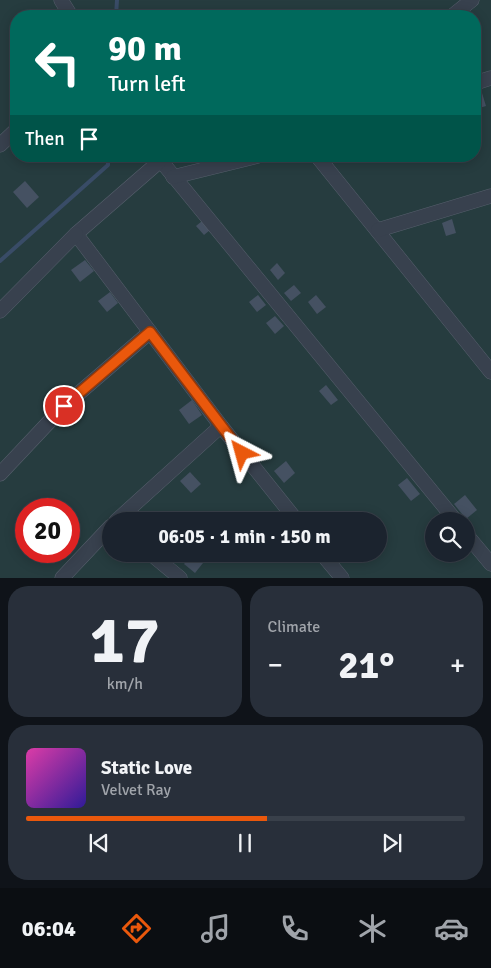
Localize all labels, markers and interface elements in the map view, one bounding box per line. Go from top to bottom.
text: 90 m [108,27,182,70]
icon: left [25,30,90,95]
text: Turn left [108,70,186,97]
icon: arrive [75,125,103,153]
text: Then [25,127,65,151]
pin [43,385,85,427]
icon: arrive [50,392,78,420]
position arrow [215,426,267,478]
speed limit sign: 20 [15,498,80,563]
map controls [425,512,475,562]
button: search [425,512,475,562]
text: 06:05 · 1 min · 150 m [158,525,331,549]
text: 17 [90,601,160,681]
text: Climate [268,617,320,637]
text: 21° [338,642,394,689]
text: − [268,648,283,682]
text: + [450,648,465,682]
text: km/h [107,674,143,694]
text: Static Love [101,756,192,780]
text: Velvet Ray [101,780,171,800]
icon: previous [85,829,113,857]
icon: pause [231,829,259,857]
icon: next [378,829,406,857]
icon: directions [119,911,154,946]
icon: music [198,911,233,946]
icon: phone [277,911,312,946]
icon: climate [355,911,390,946]
icon: car [434,911,469,946]
text: 06:04 [22,915,76,942]

